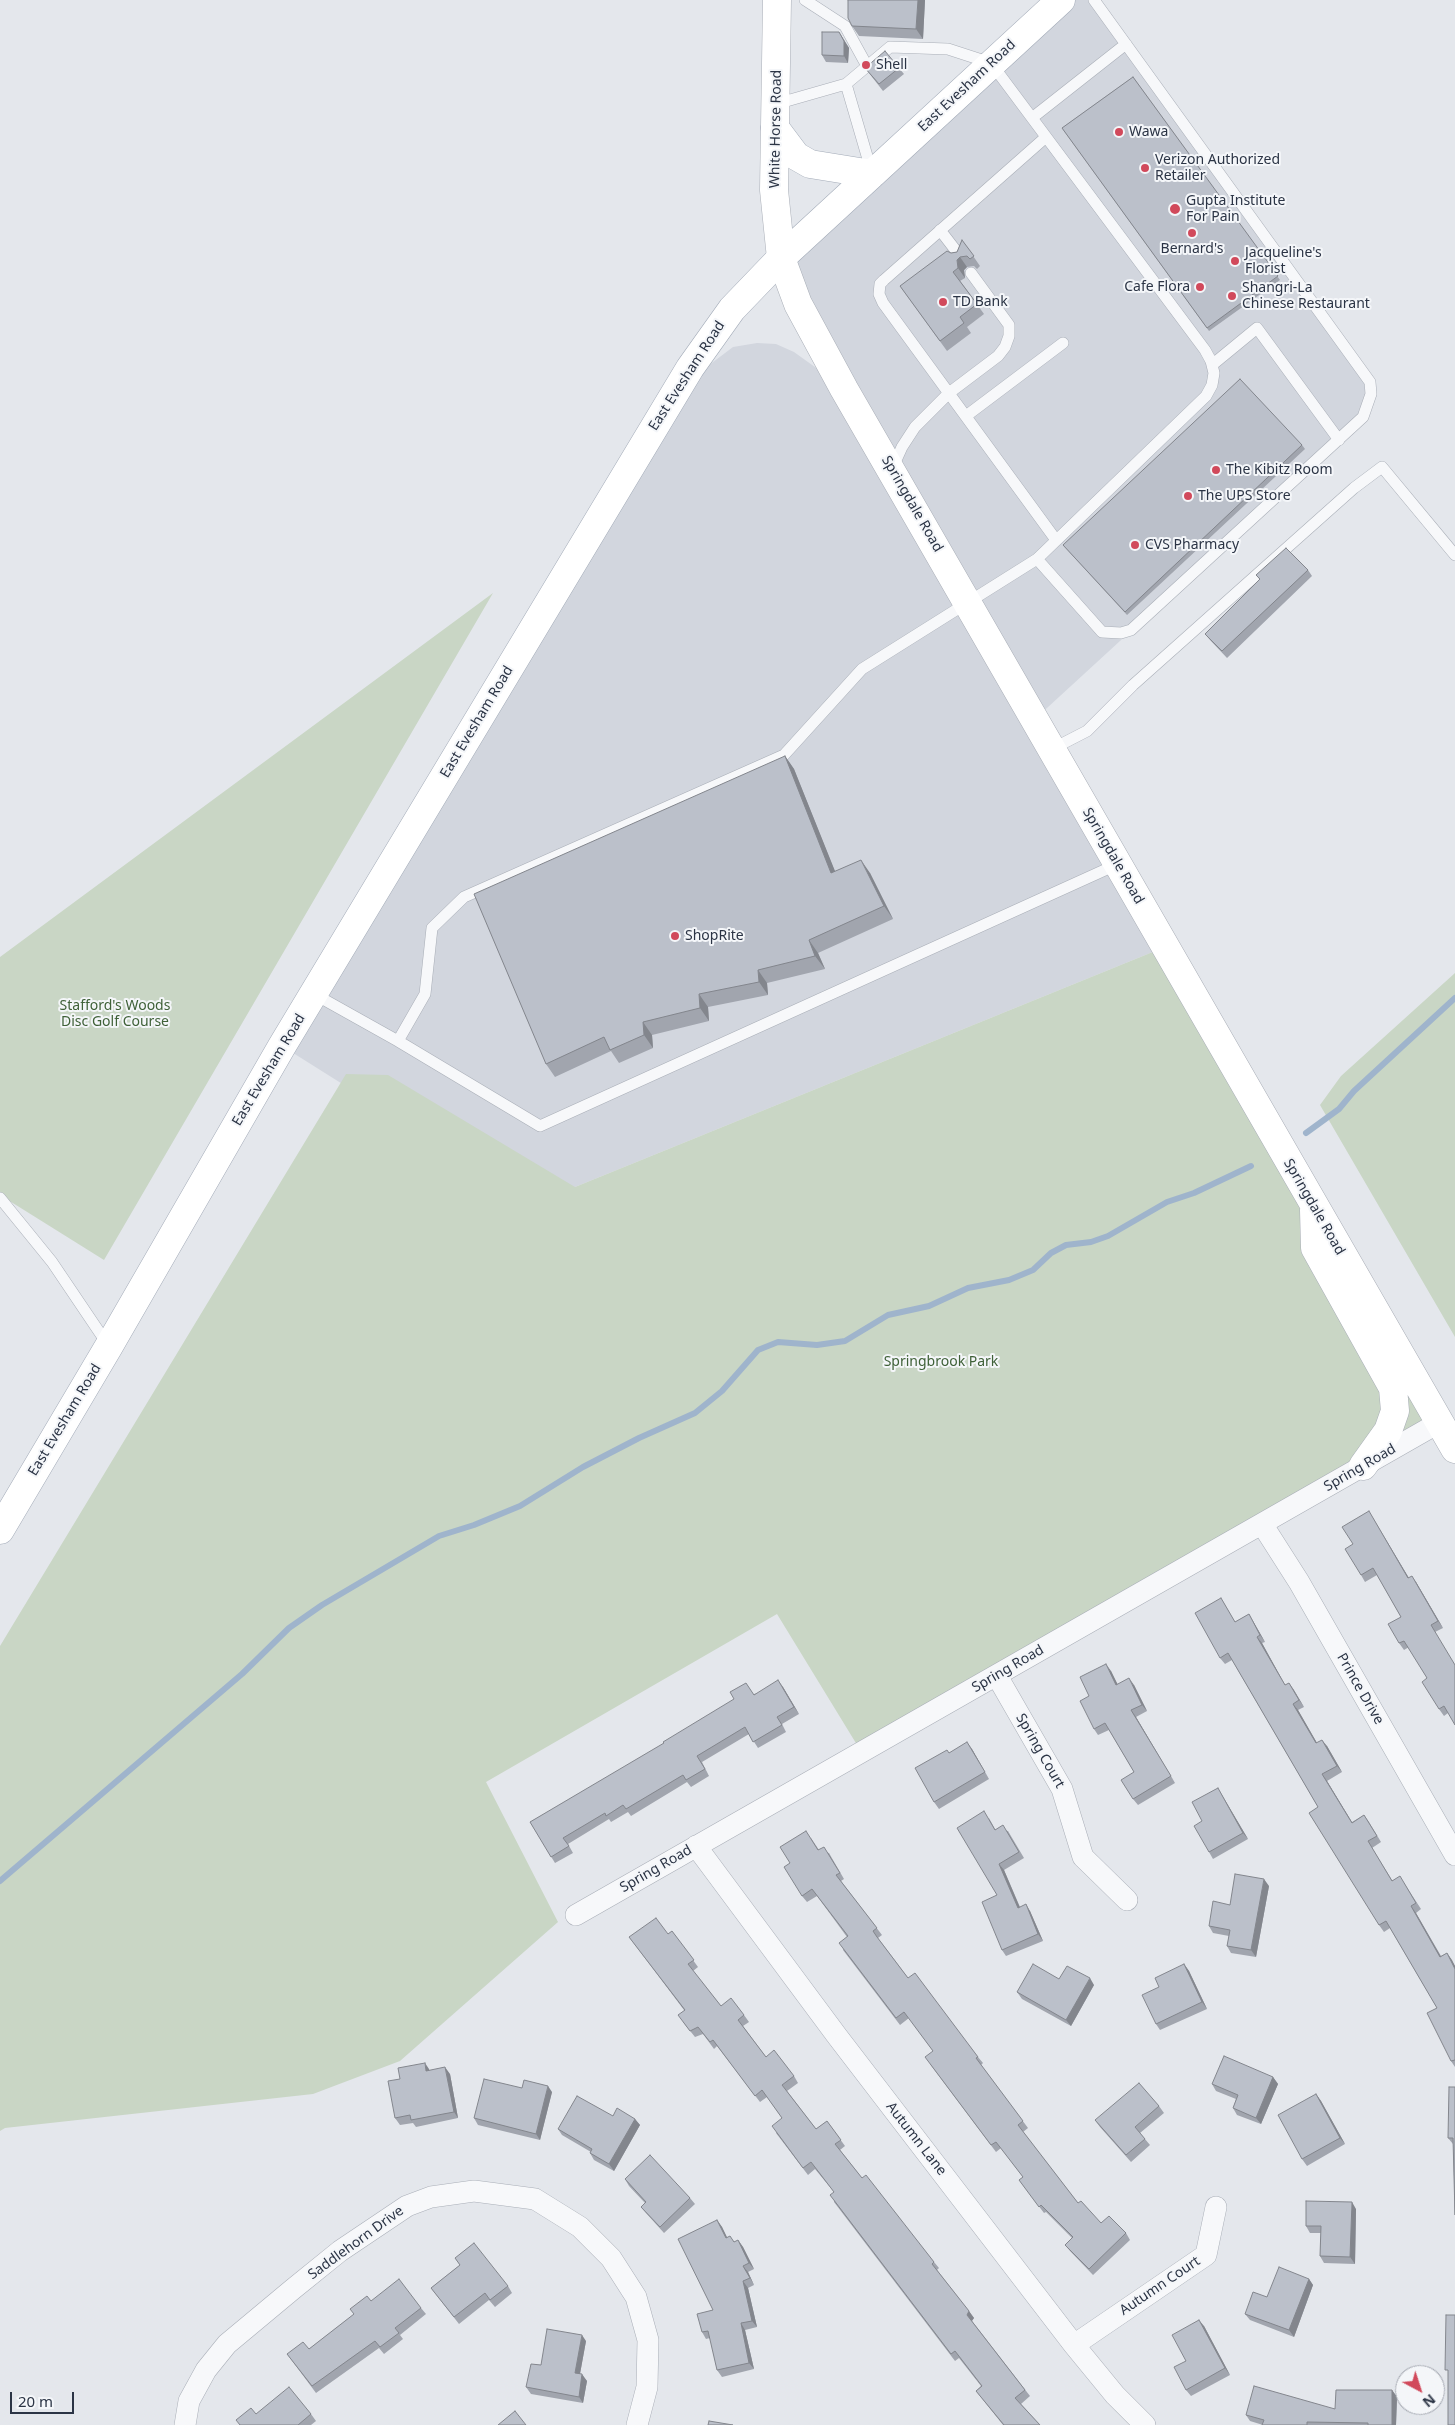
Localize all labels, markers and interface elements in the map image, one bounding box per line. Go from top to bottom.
street label: East Evesham Road [915,36,1019,136]
place label: Shell [876,57,907,73]
marker: Shell [860,59,872,71]
street label: White Horse Road [767,70,785,188]
place label: Wawa [1129,124,1168,140]
marker: Wawa [1113,126,1125,138]
place label: Verizon Authorized Retailer [1155,152,1280,184]
marker: Verizon Authorized Retailer [1139,162,1151,174]
place label: Gupta Institute For Pain [1186,193,1285,226]
marker: Gupta Institute For Pain [1168,202,1182,216]
marker: Bernard's [1186,227,1198,239]
place label: Bernard's [1161,241,1223,257]
place label: Jacqueline's Florist [1245,245,1322,278]
marker: Jacqueline's Florist [1229,255,1241,267]
place label: Cafe Flora [1124,279,1190,295]
place label: Shangri-La Chinese Restaurant [1242,280,1370,312]
marker: Cafe Flora [1194,281,1206,293]
marker: Shangri-La Chinese Restaurant [1226,290,1238,302]
place label: TD Bank [953,294,1008,310]
marker: TD Bank [937,296,949,308]
street label: East Evesham Road [645,318,729,434]
street label: Springdale Road [878,453,946,555]
place label: The Kibitz Room [1226,462,1332,478]
marker: The Kibitz Room [1210,464,1222,476]
place label: The UPS Store [1198,488,1291,504]
marker: The UPS Store [1182,490,1194,502]
place label: CVS Pharmacy [1145,537,1239,553]
marker: CVS Pharmacy [1129,539,1141,551]
street label: East Evesham Road [437,663,517,781]
street label: Springdale Road [1079,805,1147,907]
place label: ShopRite [685,928,744,944]
marker: ShopRite [669,930,681,942]
park label: Stafford's Woods Disc Golf Course [60,998,170,1030]
street label: East Evesham Road [229,1011,309,1129]
street label: Springdale Road [1280,1156,1348,1258]
park label: Springbrook Park [884,1354,998,1370]
street label: East Evesham Road [25,1361,105,1479]
street label: Spring Road [1321,1441,1399,1495]
street label: Spring Road [969,1642,1047,1696]
street label: Prince Drive [1333,1650,1387,1728]
street label: Spring Court [1012,1711,1068,1791]
street label: Spring Road [617,1842,695,1896]
street label: Autumn Lane [882,2099,950,2179]
street label: Saddlehorn Drive [305,2203,407,2283]
street label: Autumn Court [1117,2253,1203,2319]
north arrow [1395,2365,1445,2415]
scale bar [12,2382,76,2414]
text: N [1419,2390,1440,2412]
text: 20 m [18,2391,53,2411]

